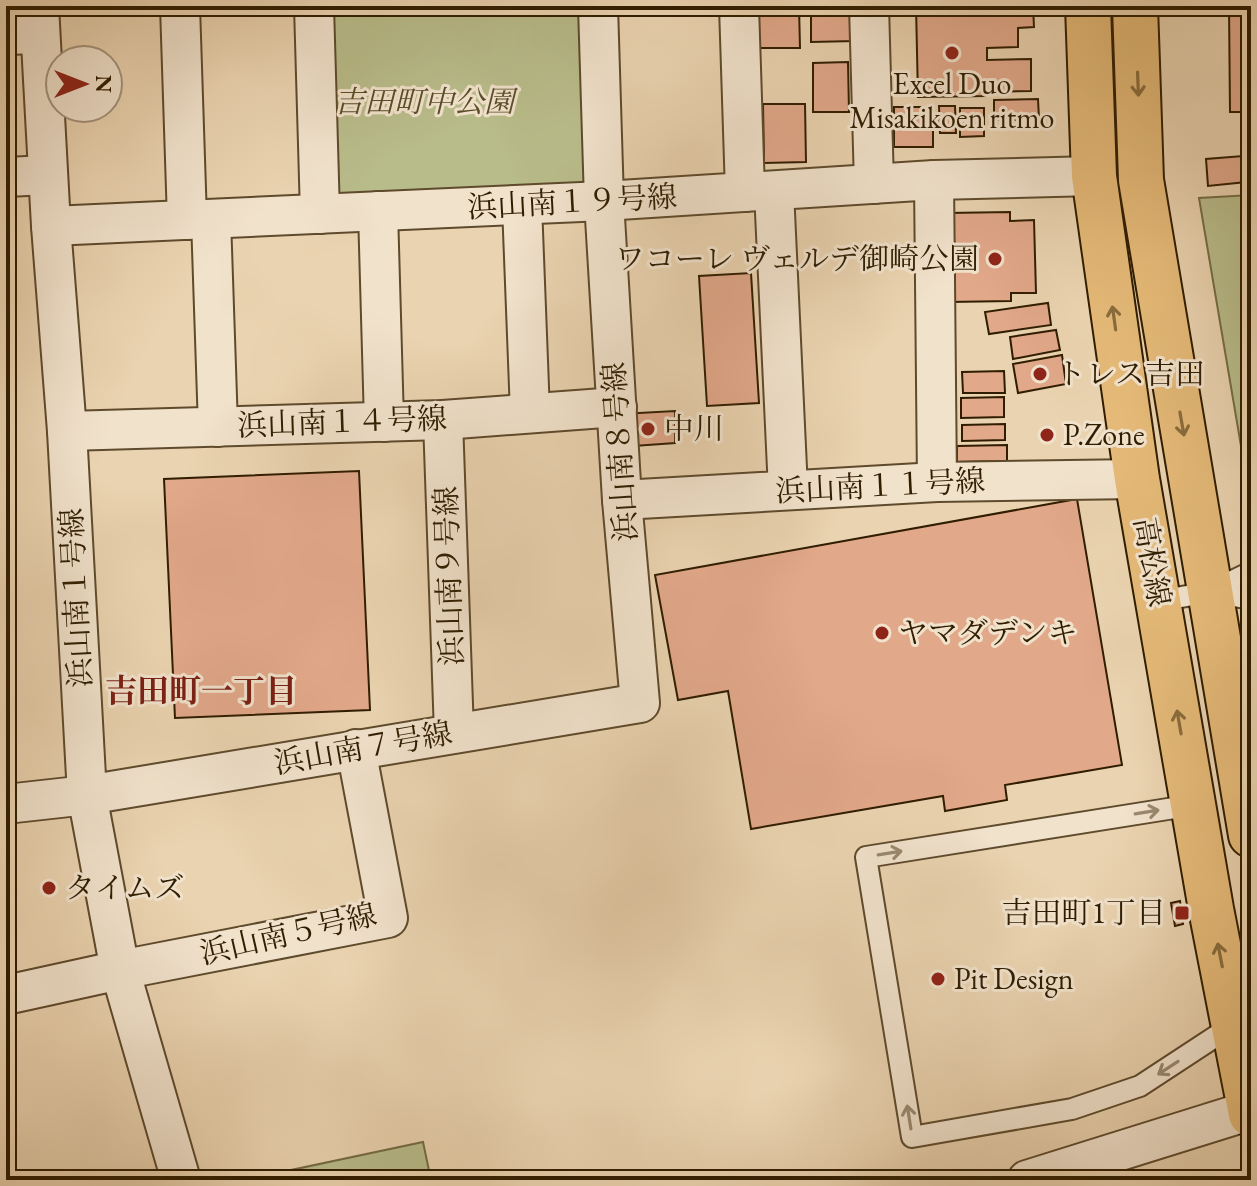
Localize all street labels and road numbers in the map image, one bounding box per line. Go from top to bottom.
street label: 浜山南１９号線 [466,177,678,226]
street label: 浜山南８号線 [594,361,645,543]
street label: 浜山南１４号線 [236,398,448,445]
street label: 浜山南１１号線 [774,461,986,510]
street label: 浜山南９号線 [426,485,471,667]
street label: 浜山南１号線 [51,507,100,689]
street label: 高松線 [1125,514,1180,610]
street label: 浜山南７号線 [271,713,455,782]
street label: 浜山南５号線 [196,894,380,973]

